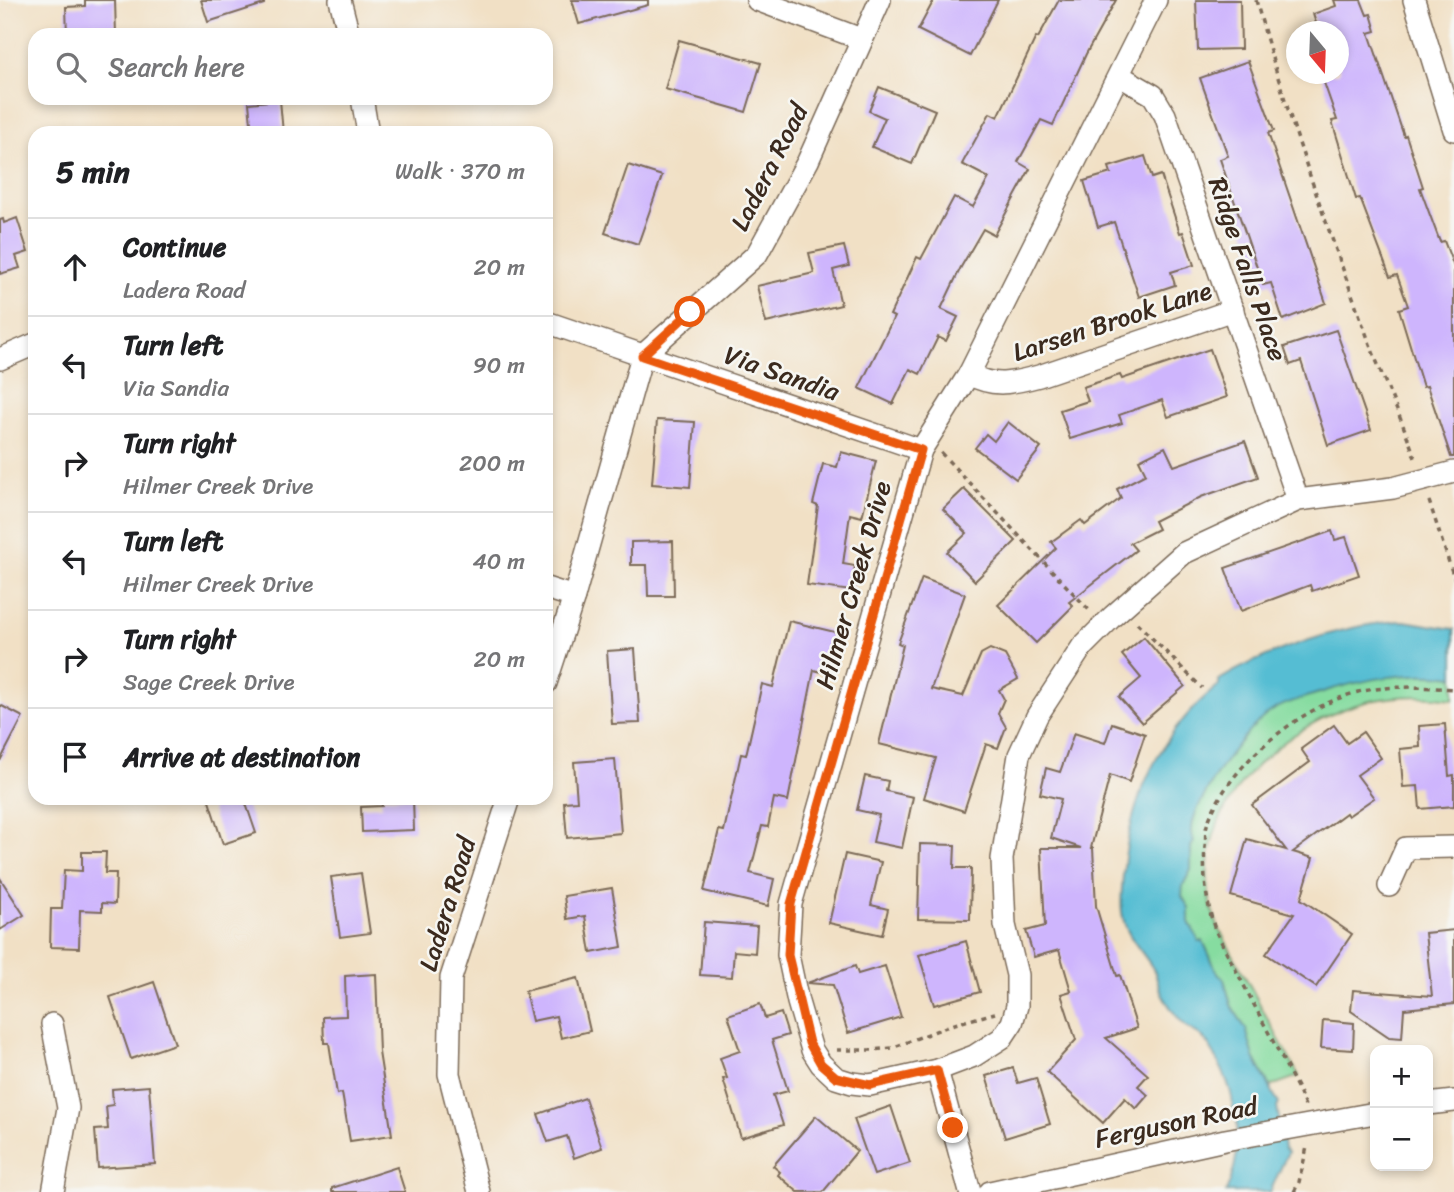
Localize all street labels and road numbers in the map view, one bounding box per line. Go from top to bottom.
street label: Ladera Road [717,93,822,239]
street label: Ridge Falls Place [1195,171,1301,367]
street label: Larsen Brook Lane [1006,267,1218,375]
street label: Via Sandia [718,332,847,415]
street label: Hilmer Creek Drive [801,475,905,695]
street label: Ladera Road [405,829,490,977]
street label: Ferguson Road [1090,1082,1264,1162]

